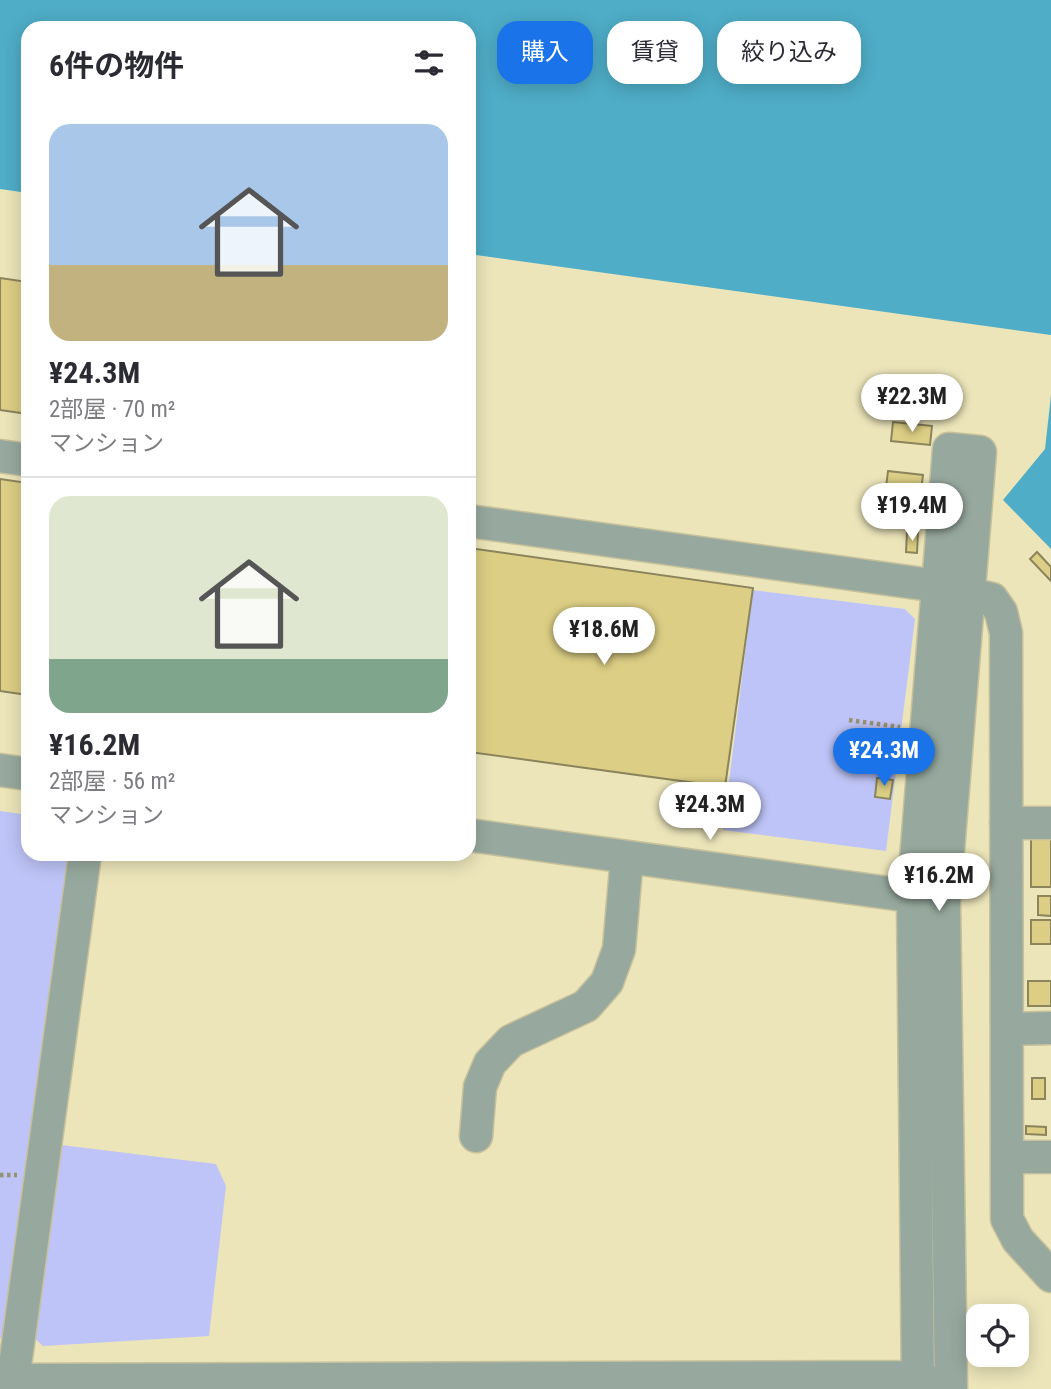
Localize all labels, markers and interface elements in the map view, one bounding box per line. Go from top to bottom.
chip: 購入 [497,21,593,84]
chip: 賃貸 [607,21,703,84]
chip: 絞り込み [717,21,861,84]
icon: filters [410,44,448,82]
text: 6件の物件 [49,48,184,83]
icon: home [186,169,312,295]
text: ¥24.3M [49,355,140,390]
pin: ¥22.3M [855,374,969,434]
text: ¥22.3M [877,383,947,410]
text: 2部屋 · 70 m² [49,396,175,423]
text: マンション [49,430,164,457]
pin: ¥19.4M [855,484,969,543]
text: ¥19.4M [877,492,947,519]
icon: home [186,541,312,667]
pin: ¥18.6M [547,608,661,667]
text: ¥18.6M [569,616,639,643]
text: ¥16.2M [49,727,140,762]
pin: ¥24.3M [827,728,941,788]
text: ¥24.3M [849,737,919,764]
text: 2部屋 · 56 m² [49,768,175,795]
pin: ¥24.3M [653,782,767,842]
text: ¥24.3M [675,791,745,818]
text: マンション [49,802,164,829]
pin: ¥16.2M [882,853,996,913]
text: ¥16.2M [904,862,974,889]
map controls [966,1304,1029,1367]
button: locate [966,1304,1029,1367]

